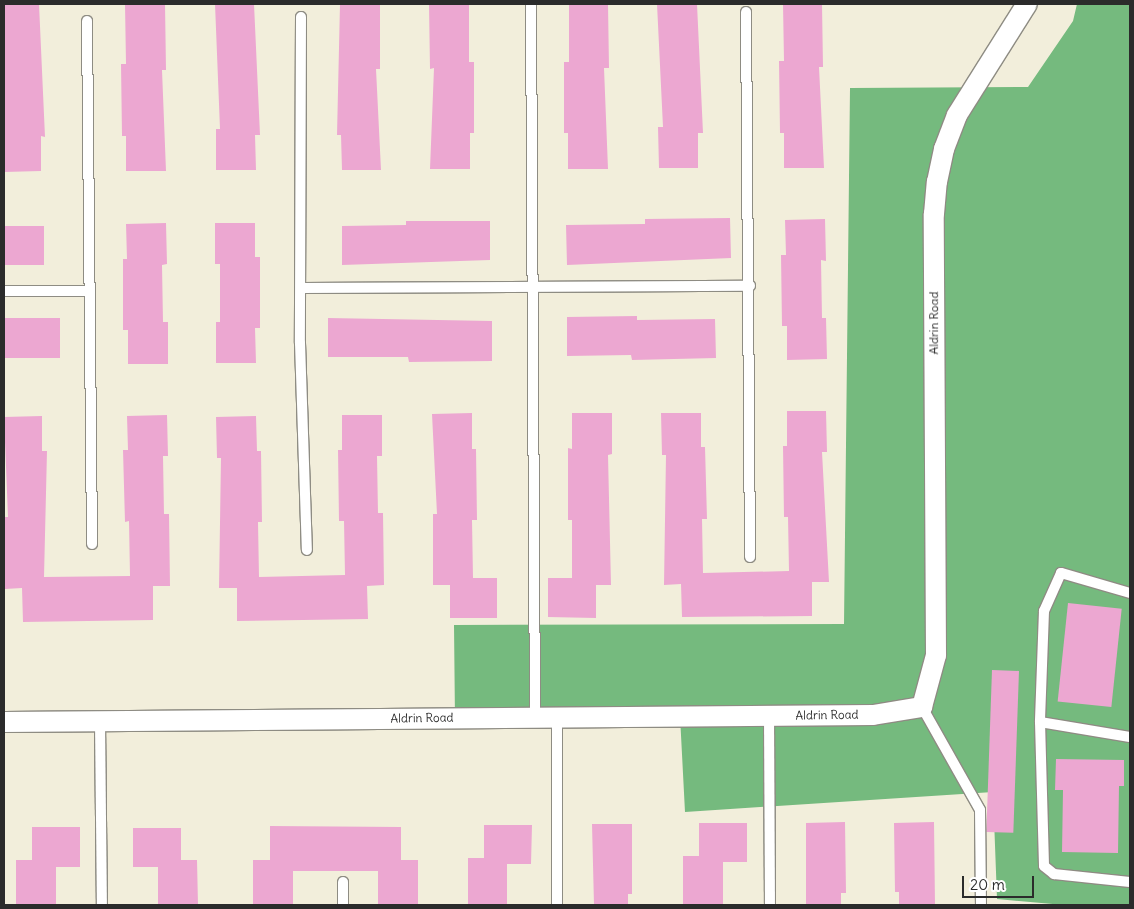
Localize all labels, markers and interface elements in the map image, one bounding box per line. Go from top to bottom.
street label: Aldrin Road [927,292,941,354]
street label: Aldrin Road [795,707,859,723]
street label: Aldrin Road [390,710,454,726]
scale bar [964,866,1036,898]
text: 20 m [970,875,1005,894]

